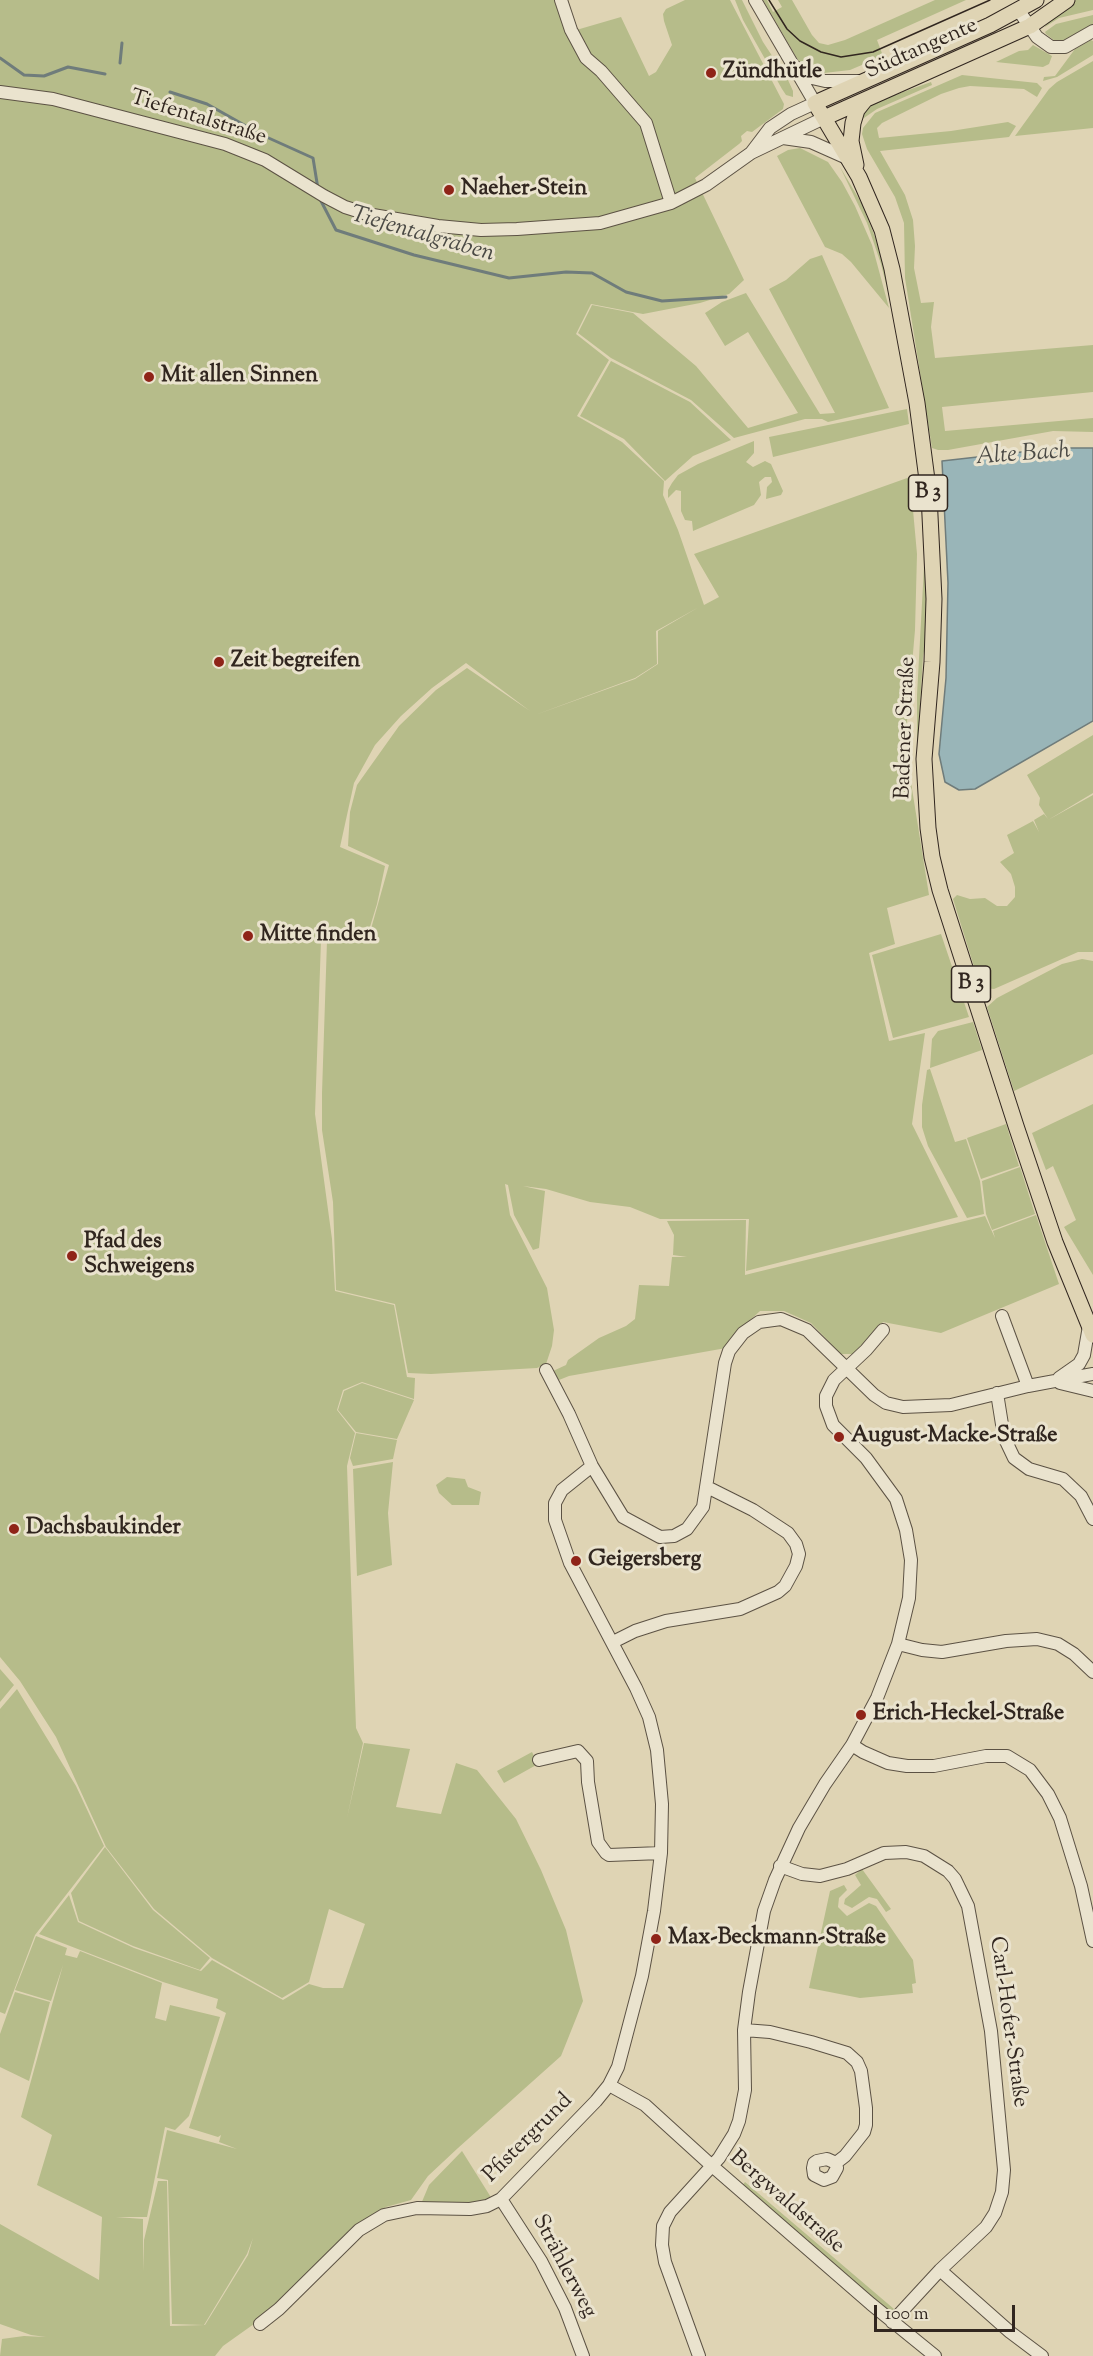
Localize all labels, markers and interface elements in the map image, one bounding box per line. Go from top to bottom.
street label: Südtangente [862,14,982,86]
place label: Zündhütle [723,60,822,86]
marker: Zündhütle [704,66,718,80]
street label: Tiefentalstraße [127,86,269,152]
place label: Naeher-Stein [461,177,587,203]
marker: Naeher-Stein [442,183,456,197]
water label: Tiefentalgraben [347,202,497,270]
place label: Mit allen Sinnen [161,364,318,390]
marker: Mit allen Sinnen [142,370,156,384]
water label: Alte Bach [975,438,1071,474]
road number: B 3 [908,475,948,511]
place label: Zeit begreifen [231,649,360,675]
marker: Zeit begreifen [212,655,226,669]
street label: Badener Straße [891,656,923,800]
place label: Mitte finden [260,923,377,949]
marker: Mitte finden [241,929,255,943]
road number: B 3 [952,966,990,1002]
place label: Pfad des Schweigens [84,1230,194,1282]
marker: Pfad des Schweigens [65,1249,79,1263]
place label: August-Macke-Straße [851,1424,1058,1450]
marker: August-Macke-Straße [832,1430,846,1444]
place label: Dachsbaukinder [26,1516,181,1542]
marker: Dachsbaukinder [7,1522,21,1536]
place label: Geigersberg [588,1548,701,1574]
marker: Geigersberg [569,1554,583,1568]
place label: Erich-Heckel-Straße [873,1702,1064,1728]
marker: Erich-Heckel-Straße [854,1708,868,1722]
place label: Max-Beckmann-Straße [668,1926,886,1952]
marker: Max-Beckmann-Straße [649,1932,663,1946]
street label: Carl-Hofer-Straße [982,1935,1032,2109]
street label: Pfistergrund [479,2089,579,2189]
street label: Bergwaldstraße [723,2146,849,2260]
street label: Strählerweg [525,2211,601,2323]
scale bar [877,2293,1018,2331]
text: 100 m [885,2302,929,2328]

